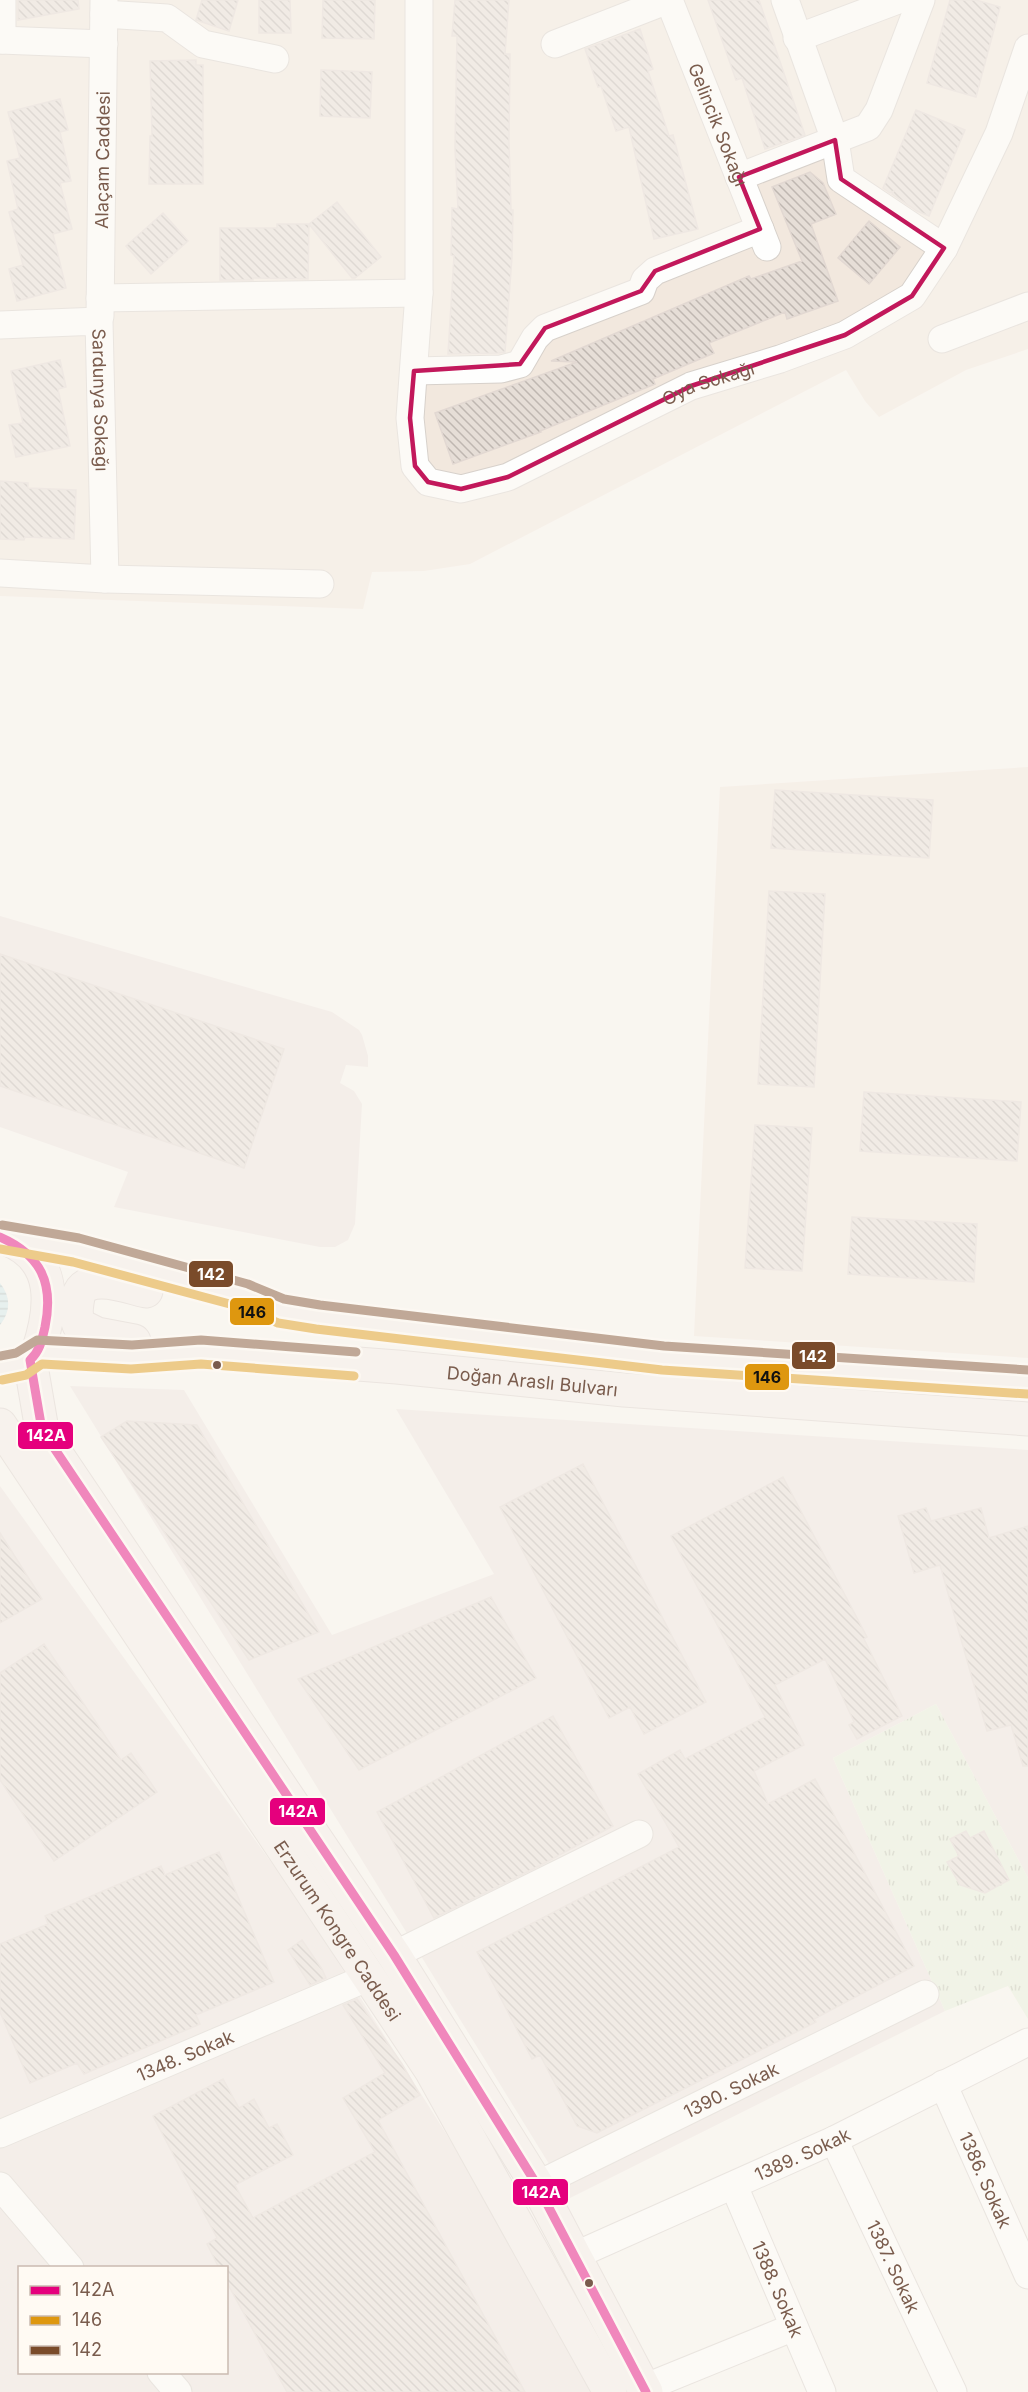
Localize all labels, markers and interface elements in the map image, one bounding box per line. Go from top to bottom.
street label: Gelincik Sokağı [685,60,752,189]
street label: Alaçam Caddesi [91,91,113,229]
street label: Sardunya Sokağı [89,328,113,472]
street label: Oya Sokağı [658,357,757,409]
line badge: 142 [188,1260,234,1288]
text: 142 [197,1264,225,1284]
line badge: 146 [229,1297,275,1326]
text: 146 [238,1302,266,1322]
line badge: 142 [791,1341,836,1370]
text: 142 [799,1346,827,1366]
unlabelled marker [211,1359,223,1371]
street label: Doğan Araslı Bulvarı [446,1362,619,1400]
line badge: 146 [744,1363,790,1391]
text: 146 [753,1367,781,1387]
line badge: 142A [17,1421,74,1450]
text: 142A [26,1425,66,1445]
line badge: 142A [269,1797,326,1826]
text: 142A [278,1801,318,1821]
street label: Erzurum Kongre Caddesi [270,1837,405,2025]
street label: 1348. Sokak [133,2025,237,2085]
street label: 1390. Sokak [680,2057,782,2122]
street label: 1389. Sokak [751,2123,854,2185]
street label: 1386. Sokak [955,2129,1016,2231]
line badge: 142A [512,2178,569,2206]
text: 142A [521,2182,561,2202]
street label: 1387. Sokak [863,2217,925,2316]
street label: 1388. Sokak [748,2238,808,2341]
legend [18,2266,228,2374]
unlabelled marker [583,2277,595,2289]
text: 142A [72,2279,114,2300]
text: 146 [72,2309,102,2330]
text: 142 [72,2339,102,2360]

